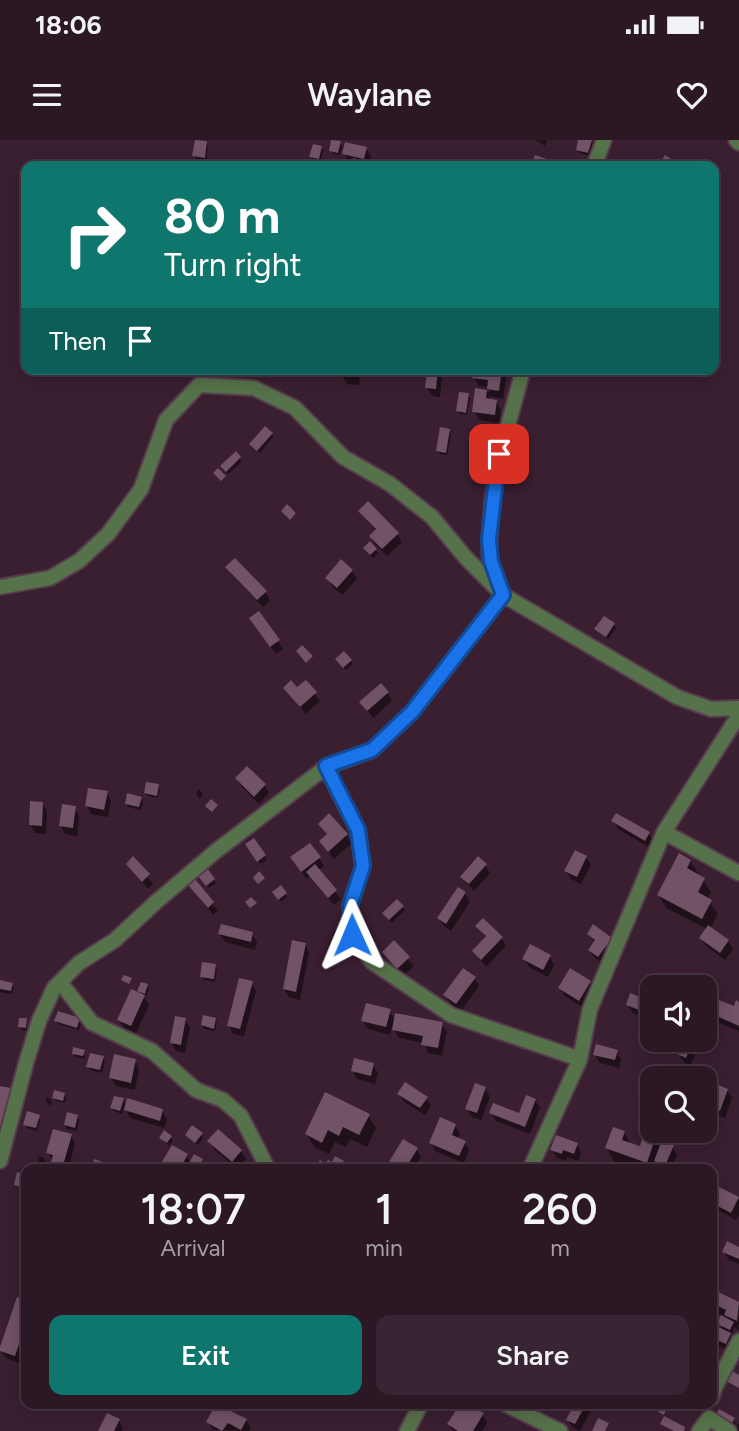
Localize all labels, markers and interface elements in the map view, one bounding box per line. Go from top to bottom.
text: 18:06 [35,9,102,41]
icon: menu [28,76,66,114]
text: Waylane [307,76,432,114]
icon: heart [673,76,711,114]
text: 80 m [164,186,280,245]
icon: right [49,189,140,280]
text: Turn right [164,246,302,284]
icon: arrive [121,322,159,360]
text: Then [49,325,107,357]
pin [469,424,529,484]
icon: arrive [480,435,518,473]
position arrow [315,898,389,972]
map controls [640,975,717,1143]
button: sound [640,975,717,1052]
button: search [640,1066,717,1143]
text: 18:07 [140,1184,246,1235]
text: 1 [375,1184,393,1235]
text: 260 [522,1184,598,1235]
text: Arrival [161,1234,226,1262]
text: min [365,1234,403,1262]
text: m [550,1234,570,1262]
button: Exit [49,1315,362,1395]
button: Share [376,1315,689,1395]

